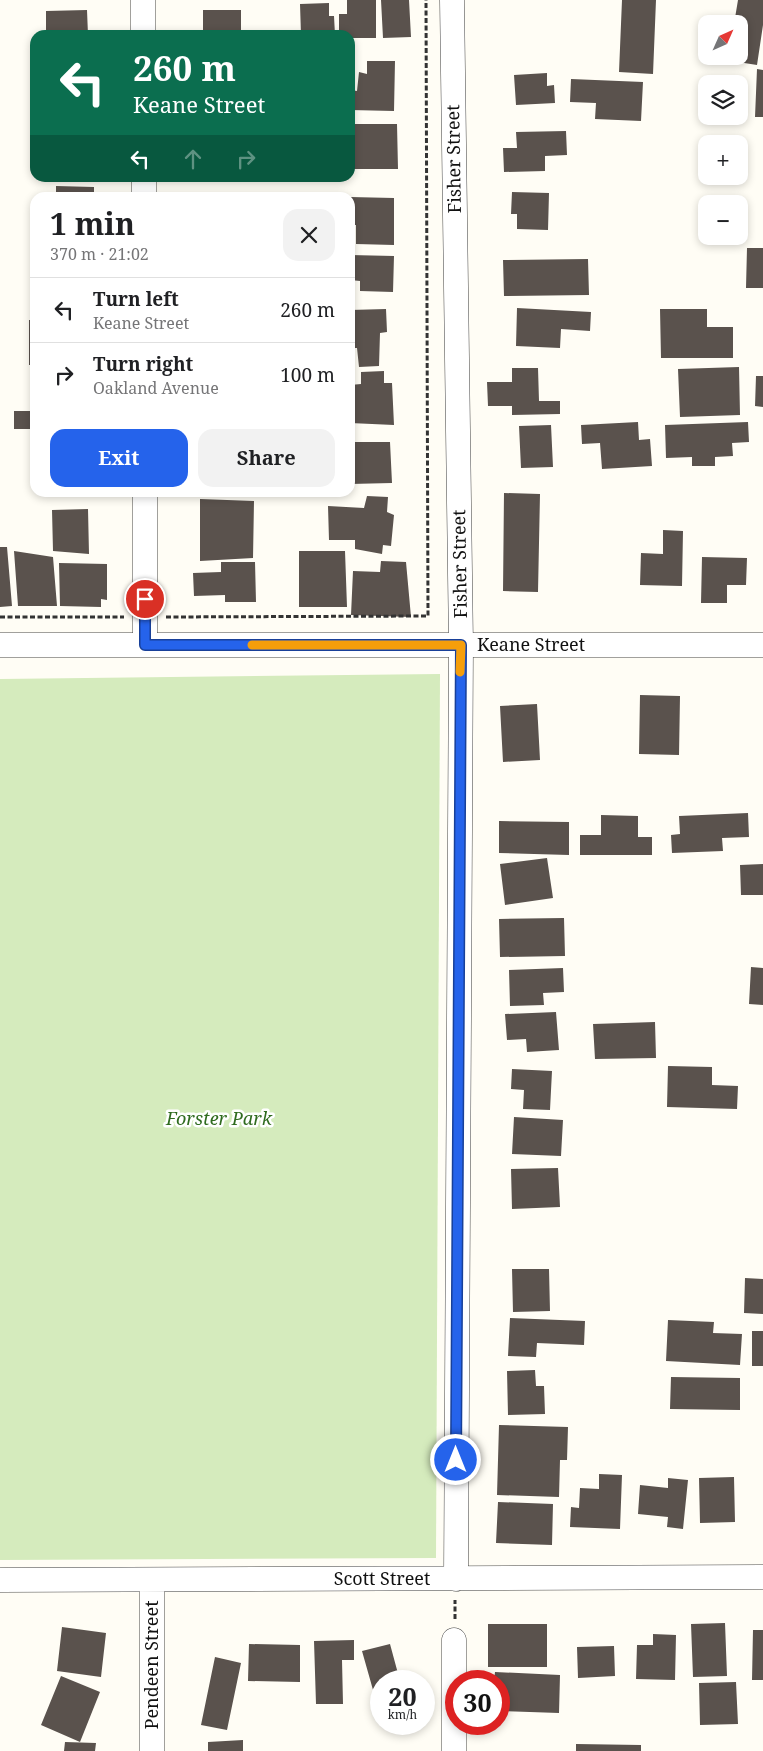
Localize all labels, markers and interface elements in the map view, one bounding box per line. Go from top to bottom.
north arrow [698,15,748,65]
map controls [698,15,748,245]
text: 260 m [133,44,236,91]
icon: left [50,50,115,115]
button: layers [698,75,748,125]
text: Keane Street [133,89,265,119]
street label: Fisher Street [440,104,466,214]
button: + [698,135,748,185]
icon: left [126,145,154,173]
icon: ahead [179,145,207,173]
icon: right [232,145,260,173]
button: − [698,195,748,245]
text: 1 min [50,203,135,244]
button: close [283,209,335,261]
text: 370 m · 21:02 [50,243,149,265]
text: Turn left [93,286,179,312]
icon: left [50,296,78,324]
text: 260 m [280,297,335,323]
text: Keane Street [93,312,189,334]
text: Turn right [93,351,193,377]
icon: right [50,361,78,389]
text: 100 m [280,362,335,388]
text: Oakland Avenue [93,377,219,399]
button: Exit [50,429,188,487]
button: Share [198,429,335,487]
street label: Fisher Street [446,509,472,619]
pin [124,578,166,620]
icon: arrive [131,585,159,613]
street label: Keane Street [477,632,585,656]
park label: Forster Park [165,1106,273,1130]
position arrow [429,1433,481,1485]
street label: Scott Street [334,1566,430,1590]
street label: Pendeen Street [139,1601,163,1729]
speed limit sign: 30 [445,1670,510,1735]
text: 20 [388,1679,417,1713]
text: km/h [388,1706,417,1723]

